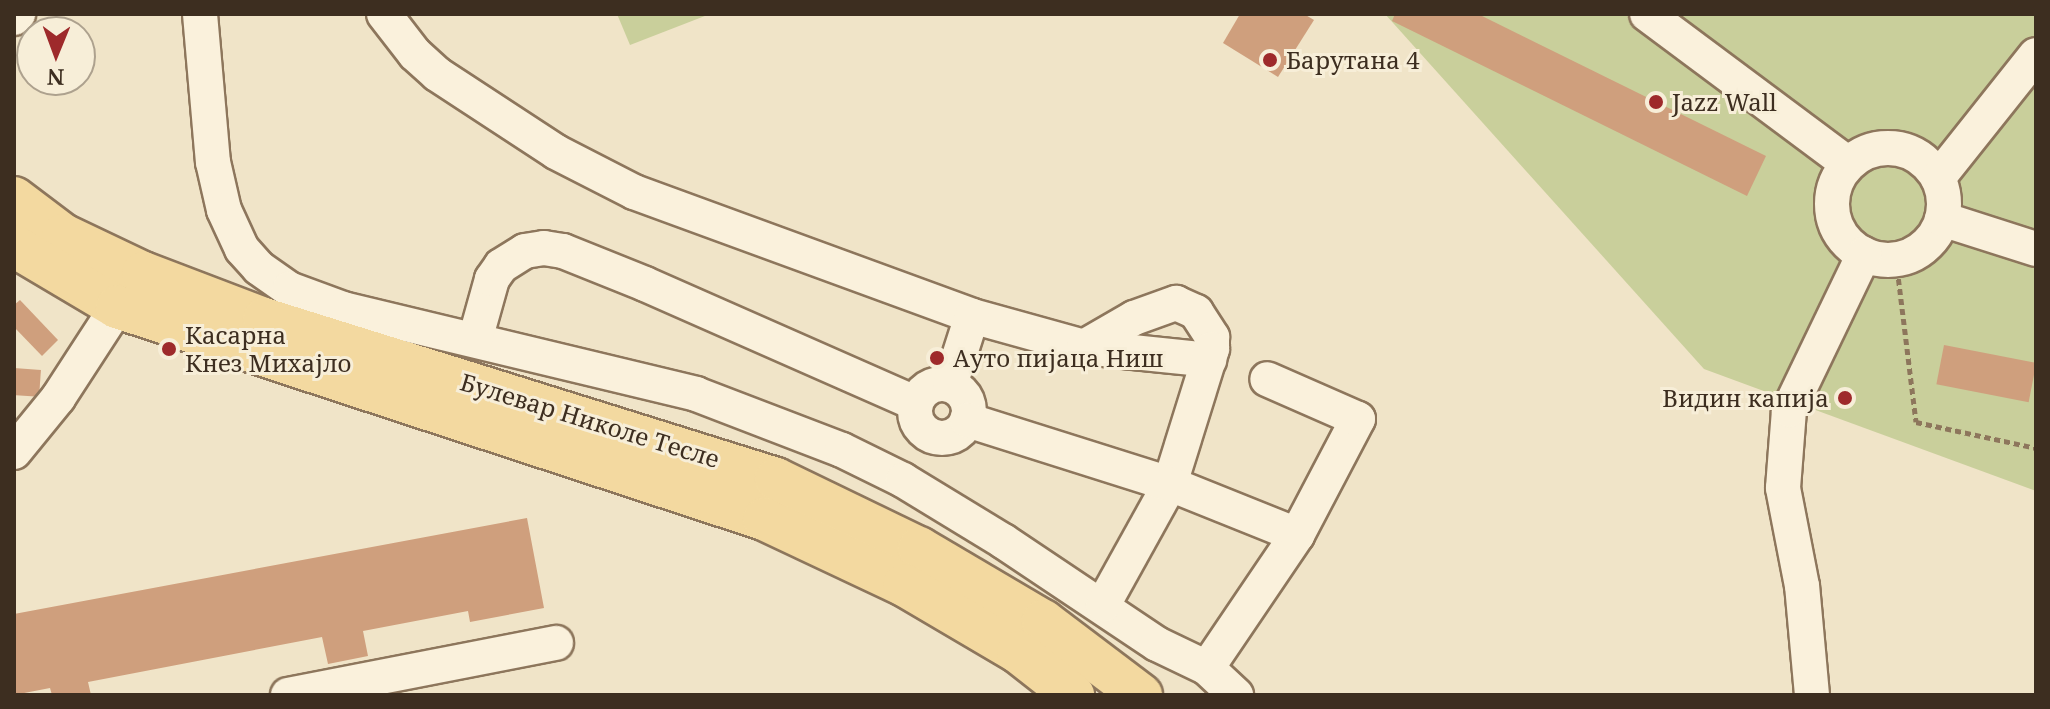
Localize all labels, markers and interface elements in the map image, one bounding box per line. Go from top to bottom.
north arrow [16,16,96,96]
place label: Барутана 4 [1286,46,1420,74]
marker: Барутана 4 [1261,51,1279,69]
text: N [47,63,65,93]
place label: Jazz Wall [1672,88,1777,116]
marker: Jazz Wall [1647,93,1665,111]
place label: Касарна Кнез Михајло [185,321,351,377]
marker: Касарна Кнез Михајло [160,340,178,358]
place label: Ауто пијаца Ниш [953,344,1164,372]
marker: Ауто пијаца Ниш [928,349,946,367]
street label: Булевар Николе Тесле [457,367,723,473]
place label: Видин капија [1662,384,1829,412]
marker: Видин капија [1836,389,1854,407]

